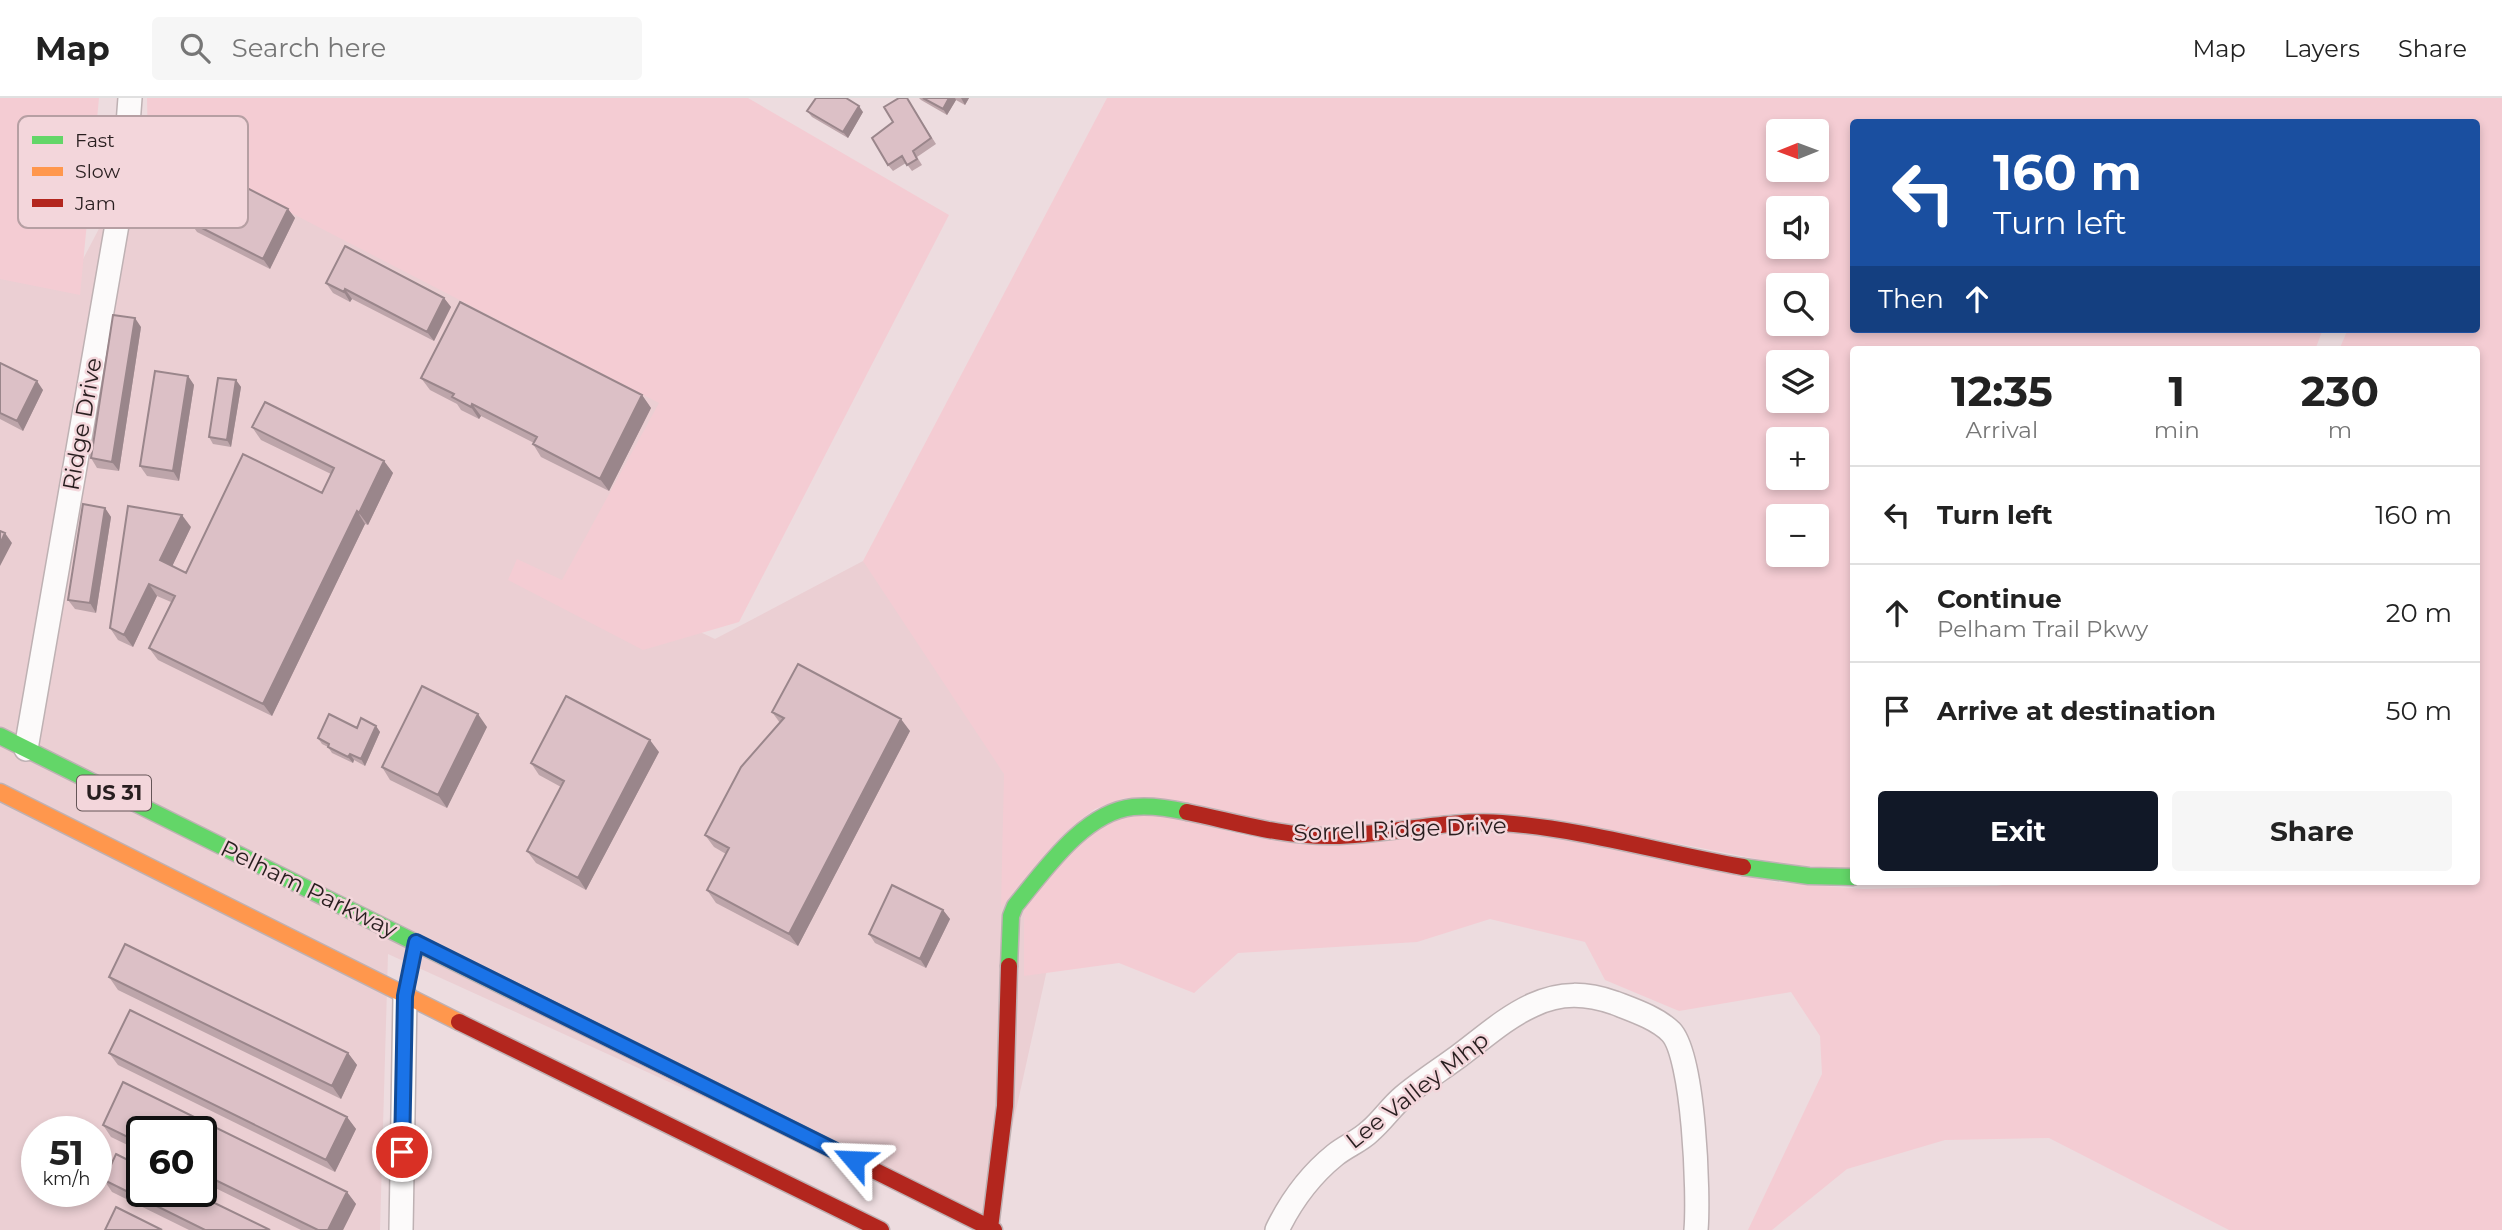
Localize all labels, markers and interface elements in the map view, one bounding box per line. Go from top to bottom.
search box [152,17,642,80]
text: Map [35,28,110,68]
icon: search [176,29,214,67]
text: Search here [232,32,386,64]
text: Map [2192,34,2246,63]
text: Layers [2284,34,2360,63]
text: Share [2398,34,2467,63]
legend [18,116,248,228]
north arrow [1766,119,1829,182]
map controls [1766,119,1829,567]
text: Fast [75,129,115,152]
text: 160 m [1993,143,2142,202]
icon: left [1878,147,1969,238]
text: Slow [75,160,120,183]
text: Jam [74,192,116,215]
button: sound [1766,196,1829,259]
text: Turn left [1993,203,2127,242]
button: search [1766,273,1829,336]
icon: ahead [1958,280,1996,318]
text: Then [1878,283,1944,315]
button: layers [1766,350,1829,413]
street label: Ridge Drive [57,355,107,493]
text: 12:35 [1951,365,2053,417]
text: 1 [2169,365,2185,417]
text: 230 [2301,365,2379,417]
text: Arrival [1966,416,2038,444]
text: min [2154,416,2200,444]
text: m [2328,416,2352,444]
button: + [1766,427,1829,490]
icon: left [1878,496,1916,534]
text: Turn left [1937,499,2053,531]
text: 160 m [2375,499,2452,531]
button: − [1766,504,1829,567]
text: Continue [1937,583,2062,615]
icon: ahead [1878,594,1916,632]
text: 20 m [2386,597,2452,629]
text: Pelham Trail Pkwy [1937,615,2148,643]
icon: arrive [1878,692,1916,730]
text: Arrive at destination [1937,695,2216,727]
text: 50 m [2386,695,2452,727]
road number: US 31 [77,776,151,810]
button: Exit [1878,791,2158,871]
button: Share [2172,791,2452,871]
street label: Sorrell Ridge Drive [1293,811,1507,847]
street label: Pelham Parkway [216,834,402,944]
street label: Lee Valley Mhp [1340,1026,1494,1154]
speed limit sign: 60 [126,1116,217,1207]
pin [372,1122,432,1182]
position arrow [817,1123,891,1197]
text: 51 [49,1131,84,1174]
icon: arrive [383,1133,421,1171]
text: km/h [42,1168,91,1190]

